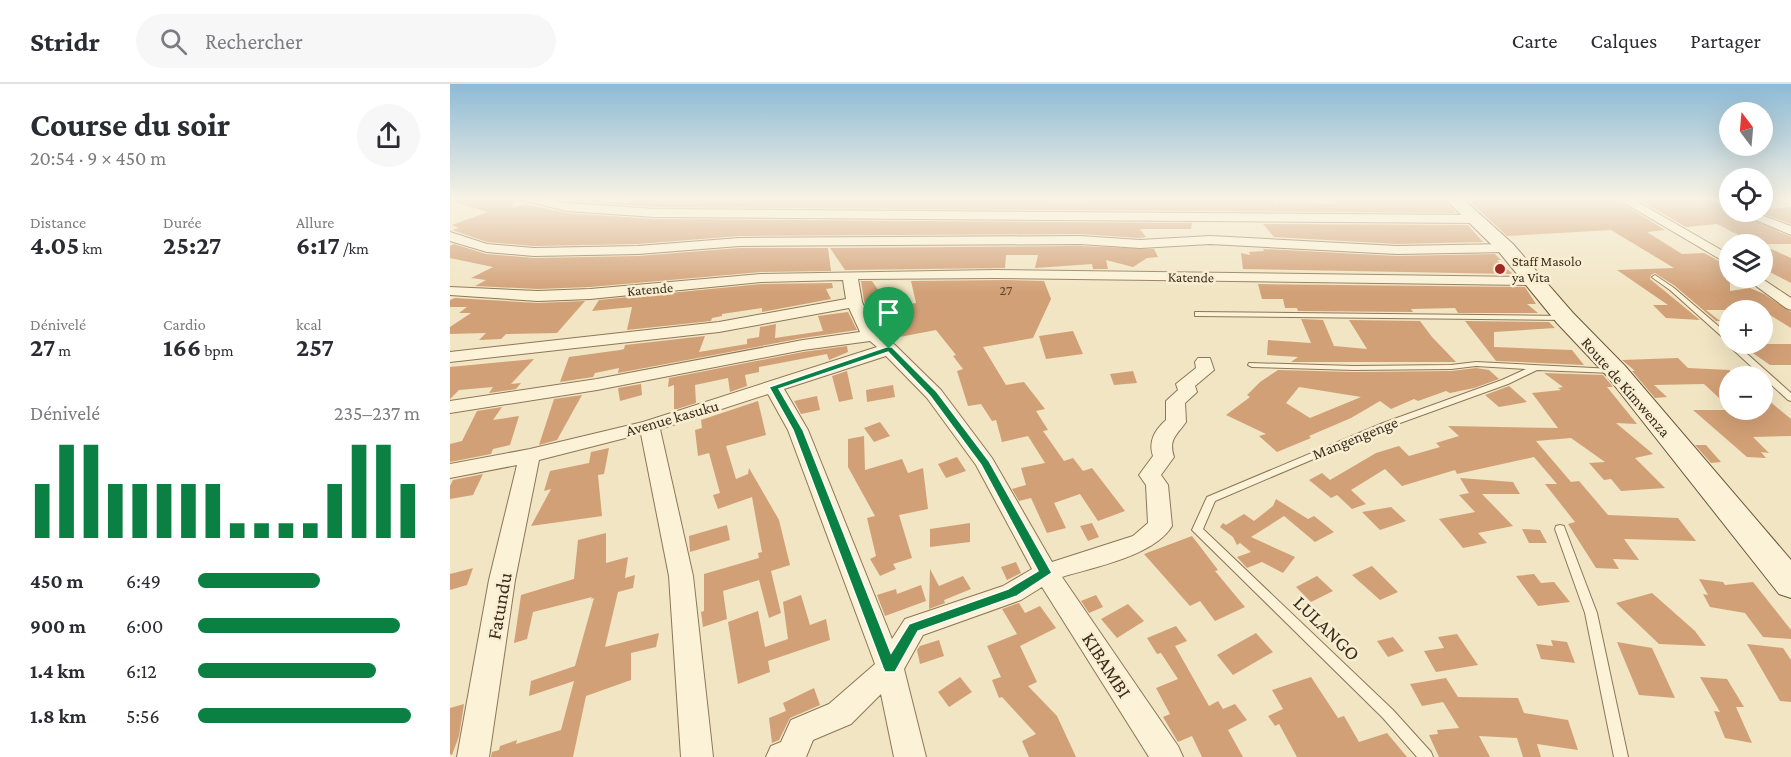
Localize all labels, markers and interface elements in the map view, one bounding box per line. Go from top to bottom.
search box [136,14,556,68]
icon: search [157,25,190,58]
text: Stridr [30,26,100,57]
text: Rechercher [205,29,303,54]
text: Carte [1512,29,1557,53]
text: Calques [1590,29,1657,53]
text: Partager [1690,29,1761,53]
north arrow [1719,102,1773,156]
map controls [1719,102,1773,420]
button: share [357,104,420,167]
text: Course du soir [30,106,230,143]
text: 20:54 · 9 × 450 m [30,147,166,169]
button: locate [1719,168,1773,222]
text: Distance [30,214,86,231]
text: Durée [163,214,202,231]
text: Allure [296,214,334,231]
text: 4.05 [30,231,79,260]
text: 25:27 [163,231,221,260]
text: 6:17 [296,231,340,260]
button: layers [1719,234,1773,288]
text: km [79,240,103,257]
text: /km [340,240,369,257]
place label: Staff Masolo ya Vita [1511,253,1582,285]
marker: Staff Masolo ya Vita [1493,262,1507,276]
street label: Katende [1168,269,1214,285]
street label: Katende [626,279,674,299]
house number: 27 [1000,282,1013,298]
pin [863,287,914,349]
icon: arrive [872,296,905,329]
button: + [1719,300,1773,354]
text: Dénivelé [30,316,86,333]
text: Cardio [163,316,206,333]
text: kcal [296,316,322,333]
text: 27 [30,333,55,362]
text: 166 [163,333,201,362]
text: 257 [296,333,334,362]
street label: Route de Kimwenza [1578,334,1674,441]
text: m [55,342,71,359]
text: bpm [201,342,234,359]
button: − [1719,366,1773,420]
street label: Avenue kasuku [624,396,721,439]
text: Dénivelé [30,402,100,424]
text: 235–237 m [334,402,420,424]
street label: Mangengenge [1310,413,1401,464]
text: 450 m [30,570,83,592]
text: 6:49 [126,570,161,592]
street label: Fatundu [482,570,516,641]
street label: LULANGO [1289,591,1365,665]
text: 900 m [30,615,86,637]
text: 6:00 [126,615,163,637]
street label: KIBAMBI [1078,628,1136,702]
text: 1.4 km [30,660,85,682]
text: 6:12 [126,660,157,682]
text: 1.8 km [30,705,86,727]
text: 5:56 [126,705,160,727]

